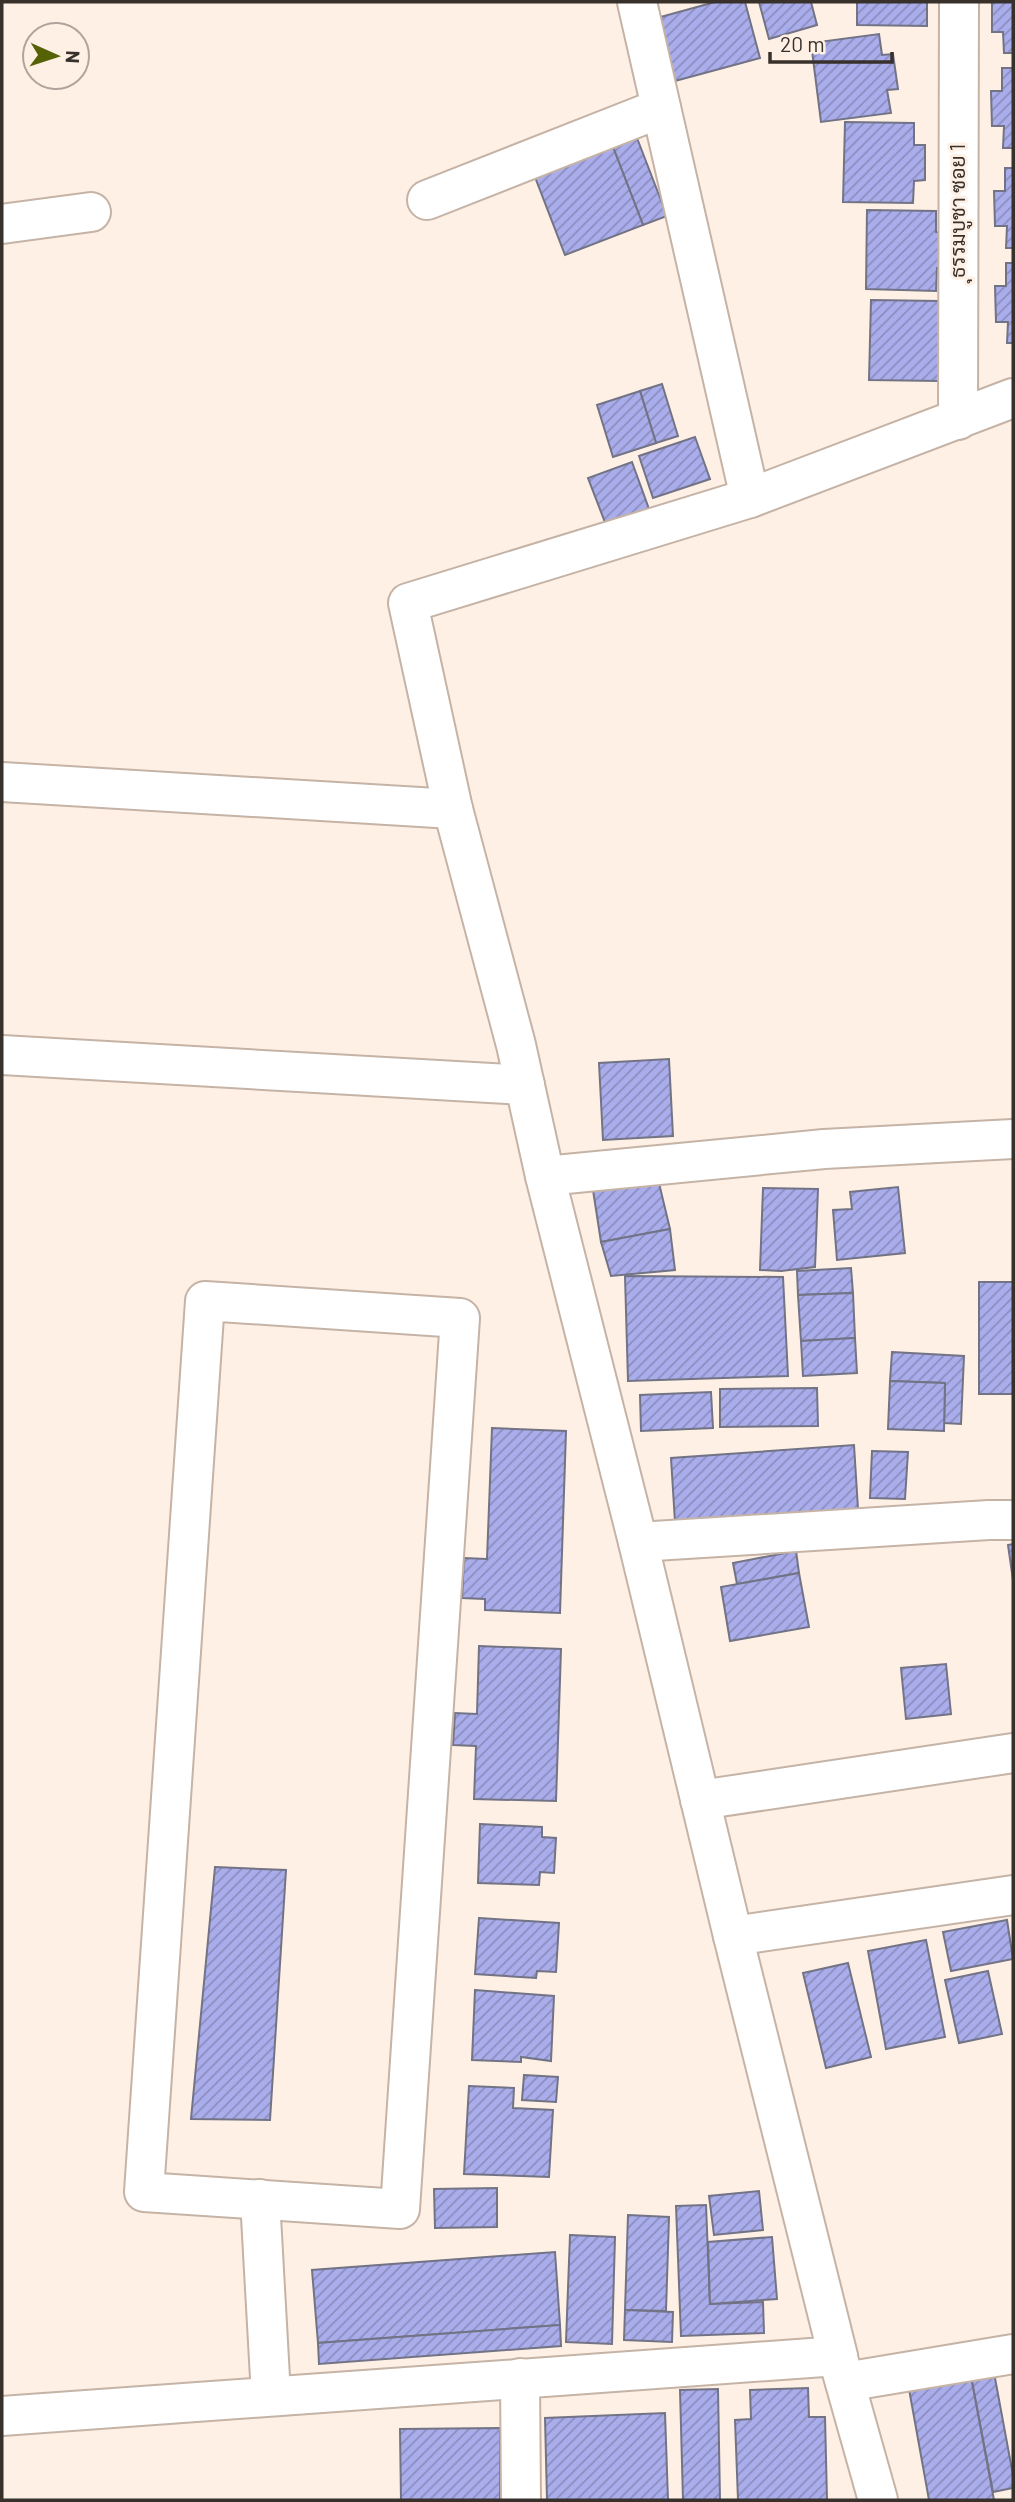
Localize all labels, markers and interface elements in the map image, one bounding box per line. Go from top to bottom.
north arrow [21,21,91,91]
scale bar [770,21,892,65]
text: 20 m [780,31,825,56]
text: N [62,50,85,64]
street label: ุธรรมบูชา ซอย 1 [944,144,973,284]

